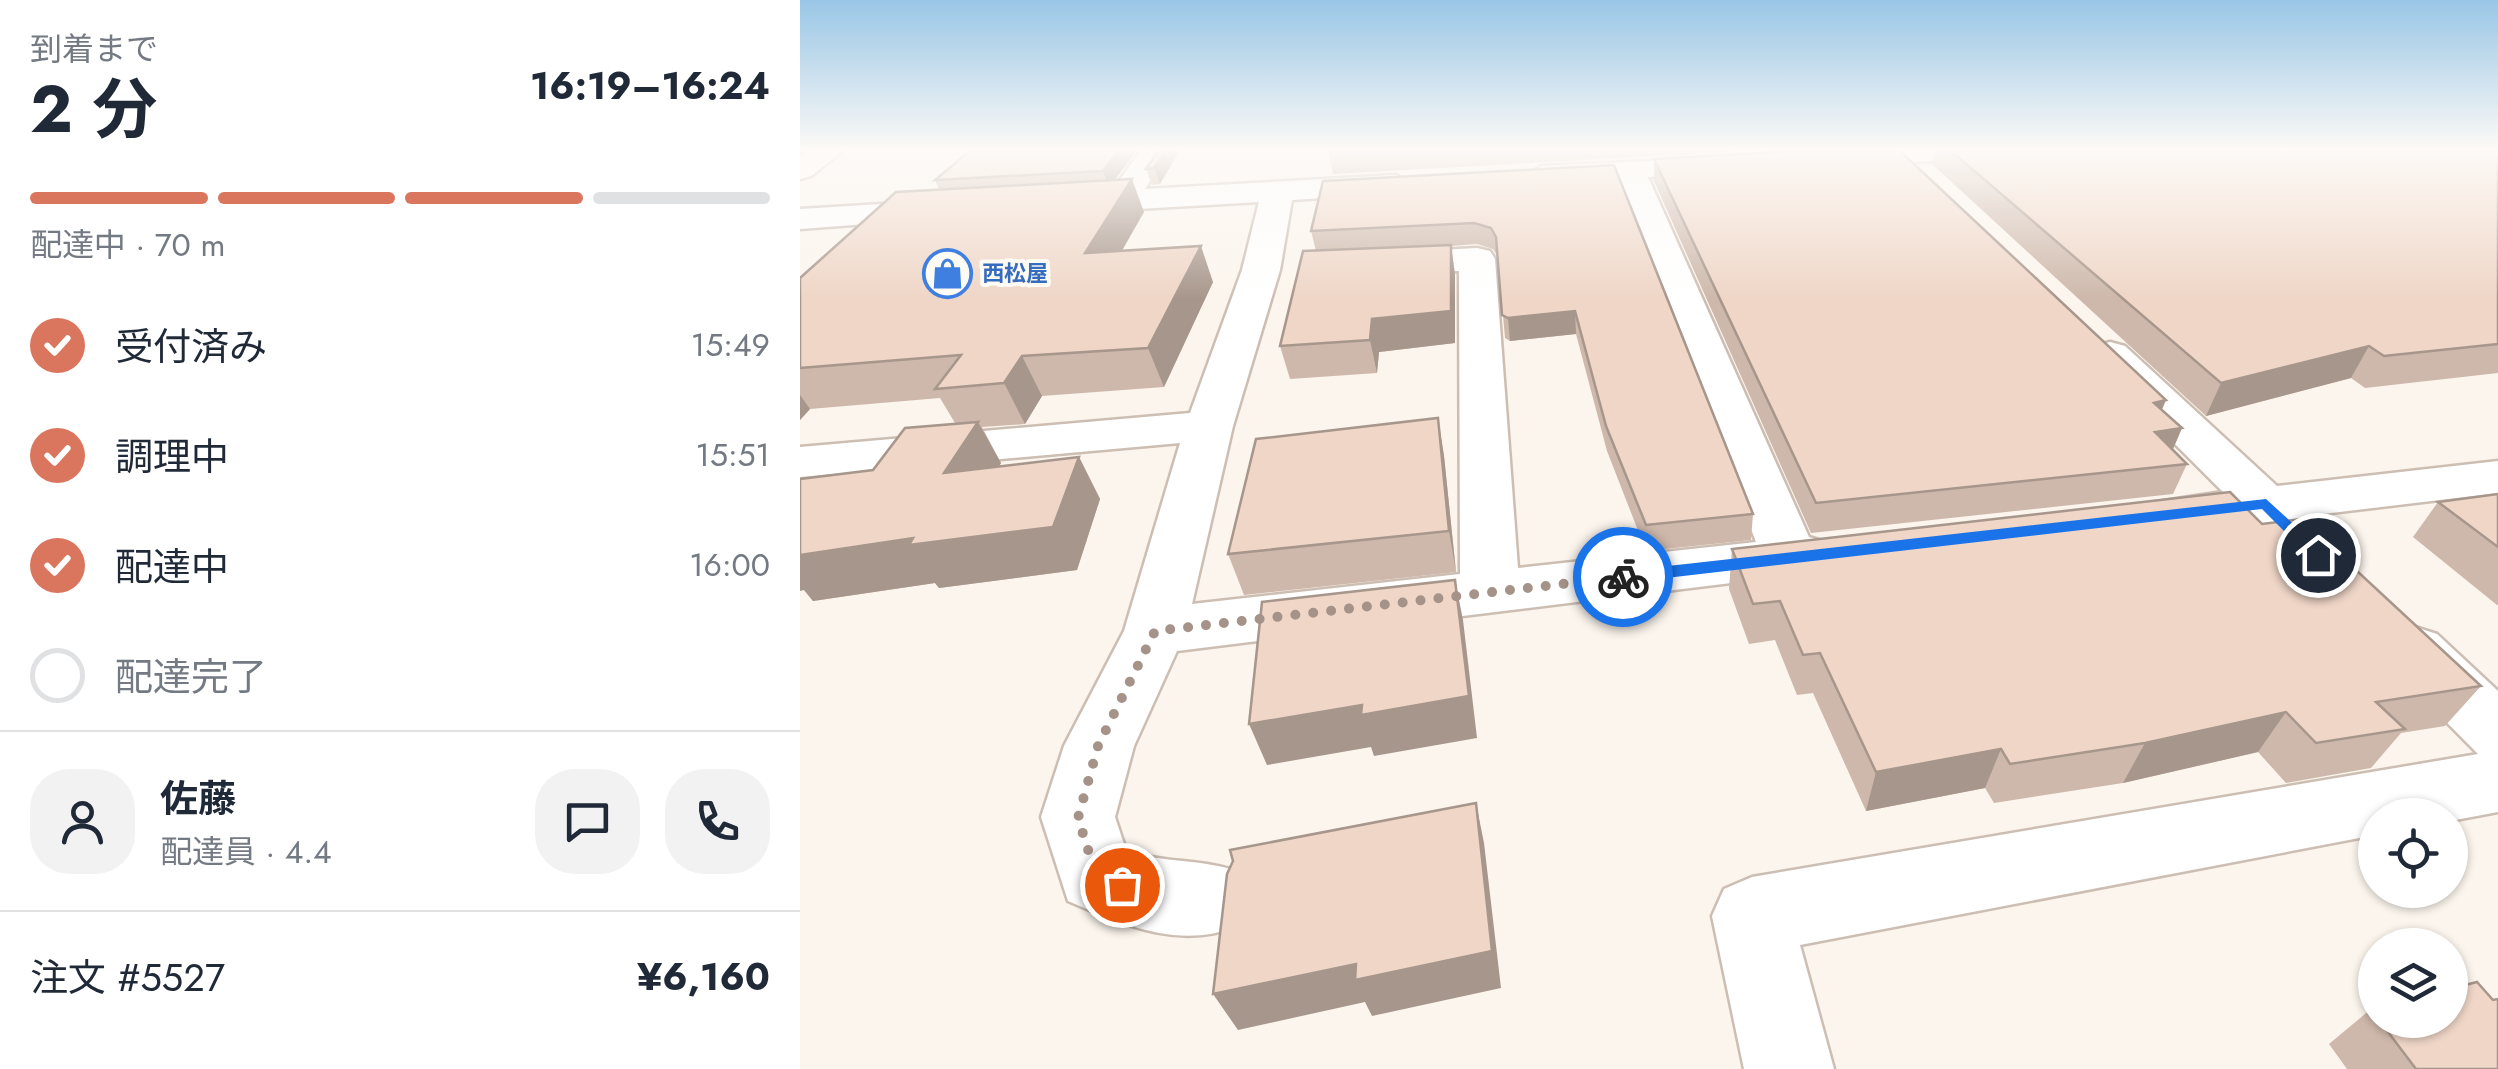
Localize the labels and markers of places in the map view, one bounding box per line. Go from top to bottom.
shop icon: 西松屋 [921,247,973,299]
place label: 西松屋 [982,257,1048,289]
pin [2276,513,2361,598]
pin [1080,843,1165,928]

